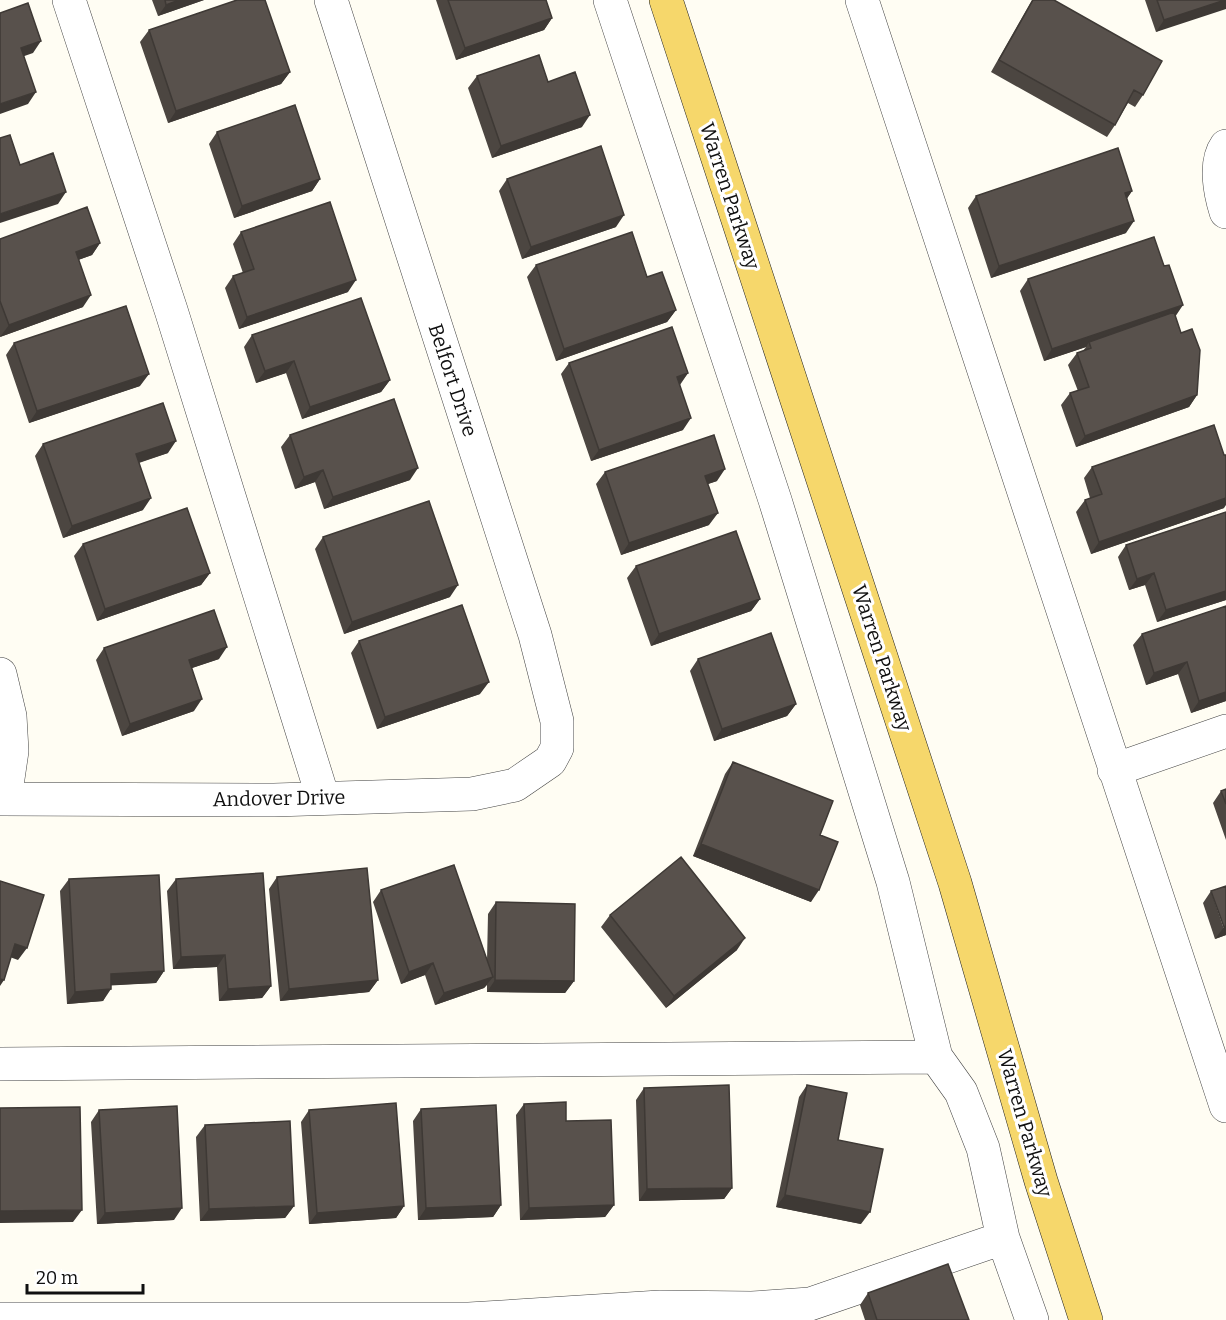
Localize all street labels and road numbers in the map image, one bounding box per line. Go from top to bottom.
street label: Warren Parkway [695,120,765,273]
street label: Belfort Drive [424,321,482,439]
street label: Warren Parkway [847,582,917,735]
street label: Andover Drive [212,785,346,811]
street label: Warren Parkway [992,1046,1058,1200]

